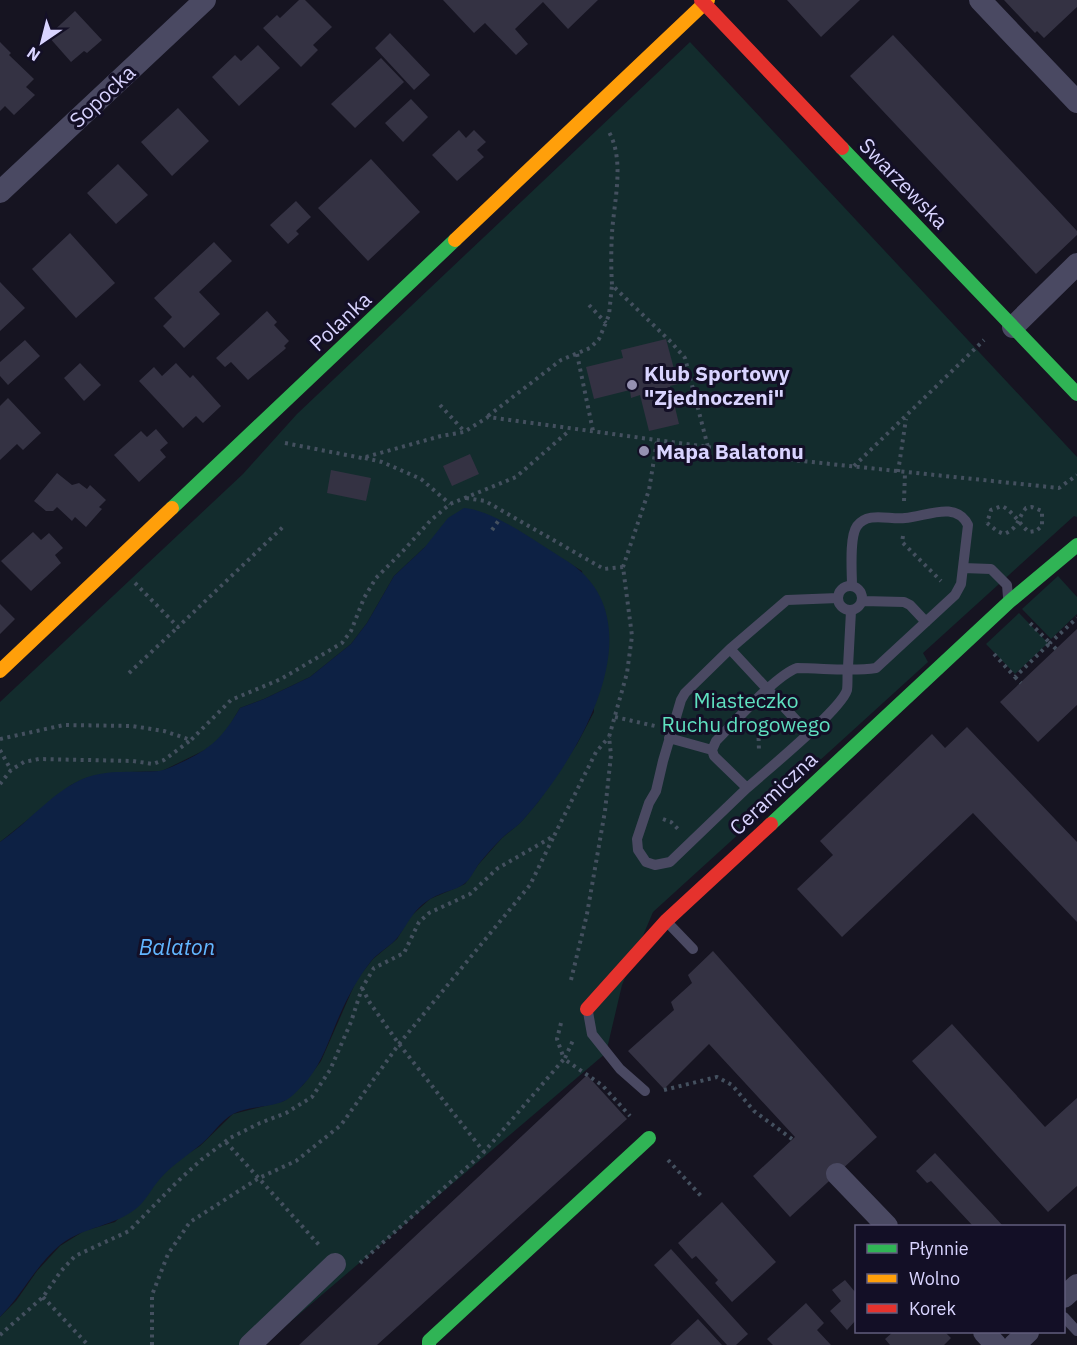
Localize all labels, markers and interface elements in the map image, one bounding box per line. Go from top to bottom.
north arrow [12,12,72,72]
text: N [23,43,44,66]
street label: Sopocka [63,58,141,134]
street label: Swarzewska [853,131,955,235]
street label: Polanka [303,285,377,357]
place label: Klub Sportowy "Zjednoczeni" [644,359,791,411]
marker: Klub Sportowy "Zjednoczeni" [625,378,639,392]
place label: Mapa Balatonu [656,437,804,465]
marker: Mapa Balatonu [637,444,651,458]
park label: Miasteczko Ruchu drogowego [661,686,831,738]
street label: Ceramiczna [723,745,823,841]
water label: Balaton [139,932,215,961]
legend [855,1225,1065,1333]
text: Płynnie [909,1237,969,1260]
text: Wolno [909,1267,960,1290]
text: Korek [909,1297,956,1320]

